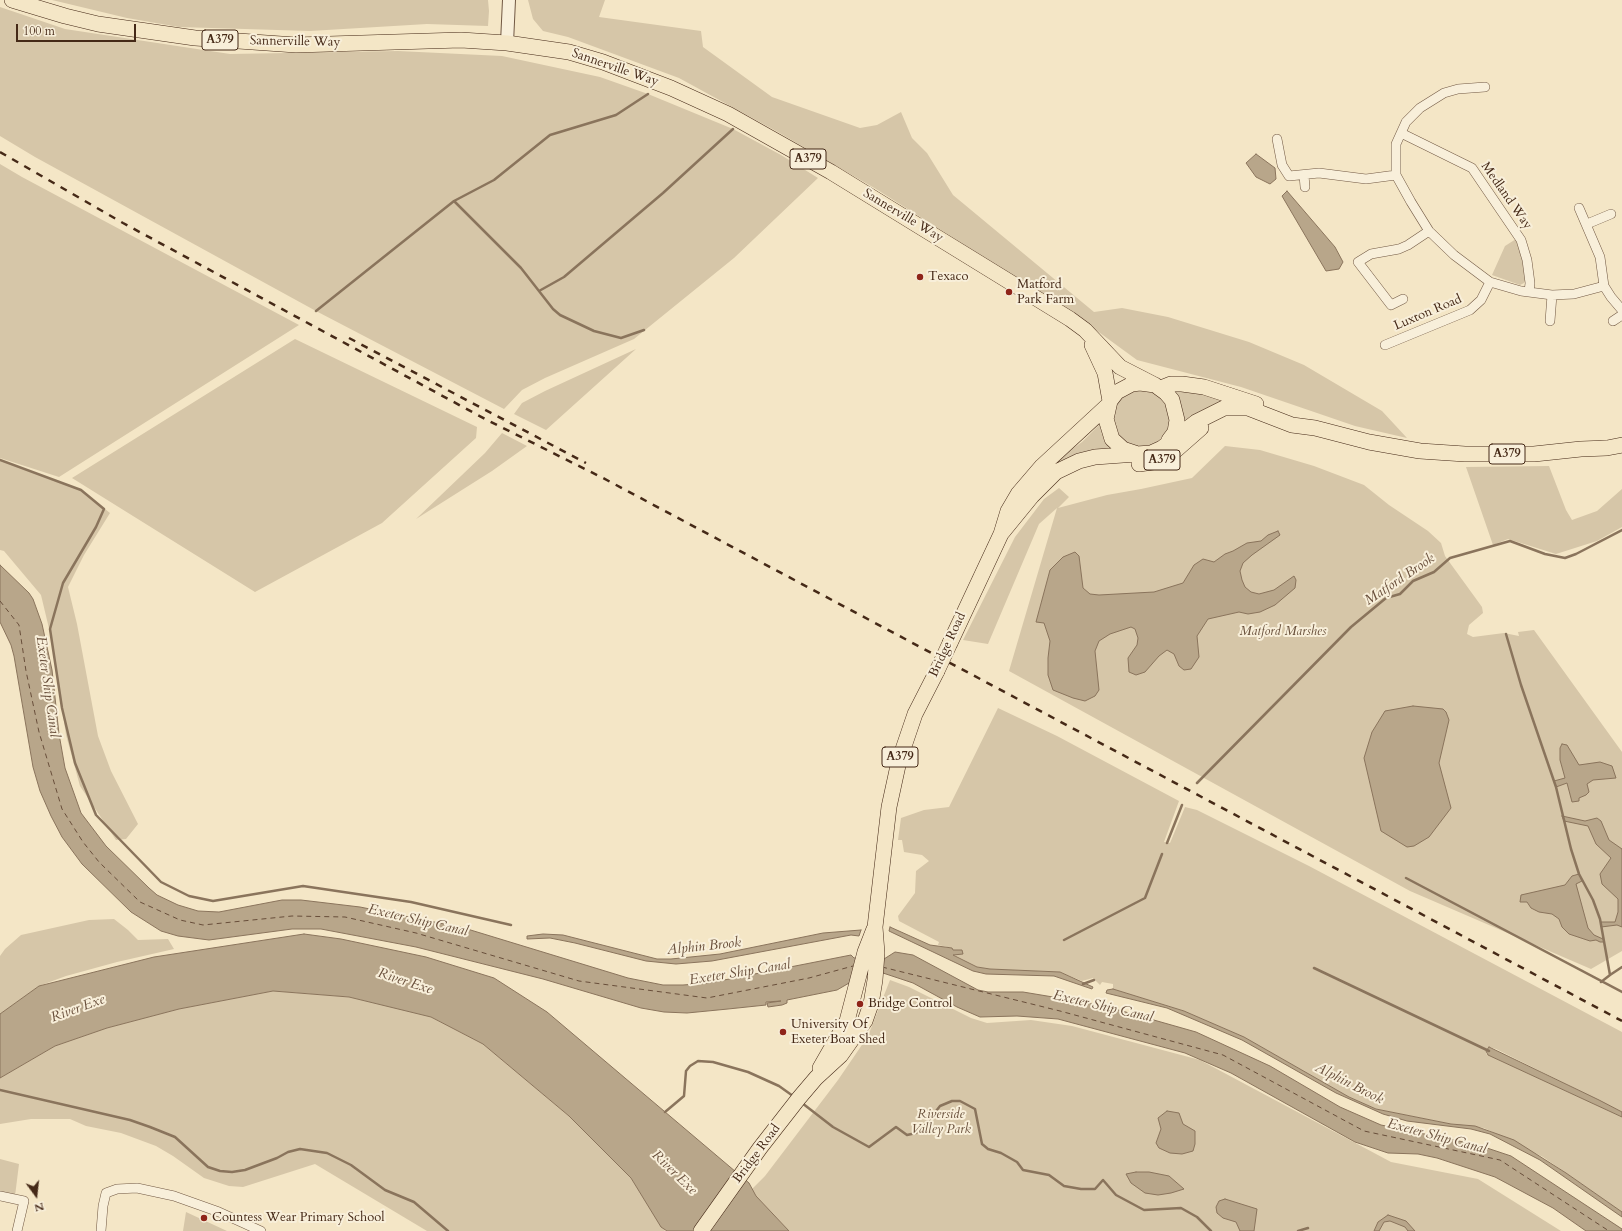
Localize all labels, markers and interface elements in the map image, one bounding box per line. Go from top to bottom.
scale bar [18,16,138,42]
text: 100 m [23,23,55,39]
road number: A379 [202,30,238,50]
street label: Sannerville Way [250,33,340,51]
street label: Sannerville Way [570,46,660,90]
road number: A379 [790,149,826,169]
street label: Medland Way [1477,159,1535,233]
street label: Sannerville Way [860,186,946,246]
place label: Texaco [928,269,968,285]
marker: Texaco [915,272,925,282]
place label: Matford Park Farm [1017,277,1074,308]
marker: Matford Park Farm [1004,287,1014,297]
street label: Luxton Road [1392,292,1464,334]
road number: A379 [1489,444,1525,464]
road number: A379 [1144,450,1180,470]
water label: Matford Brook [1362,550,1438,610]
street label: Bridge Road [926,610,970,680]
park label: Matford Marshes [1240,624,1326,640]
water label: Exeter Ship Canal [32,635,62,739]
road number: A379 [882,747,918,767]
water label: Exeter Ship Canal [366,901,470,941]
water label: Alphin Brook [666,935,742,959]
water label: Exeter Ship Canal [688,957,792,989]
water label: River Exe [376,965,434,999]
water label: Exeter Ship Canal [1051,987,1155,1027]
water label: River Exe [49,991,107,1027]
place label: Bridge Control [868,996,952,1012]
marker: Bridge Control [855,999,865,1009]
place label: University Of Exeter Boat Shed [791,1017,885,1048]
marker: University Of Exeter Boat Shed [778,1027,788,1037]
water label: Alphin Brook [1312,1060,1386,1108]
park label: Riverside Valley Park [911,1107,971,1138]
water label: Exeter Ship Canal [1386,1116,1488,1158]
street label: Bridge Road [730,1122,784,1186]
water label: River Exe [648,1147,700,1199]
north arrow [16,1175,56,1215]
text: N [33,1199,46,1216]
place label: Countess Wear Primary School [212,1210,385,1226]
marker: Countess Wear Primary School [199,1213,209,1223]

